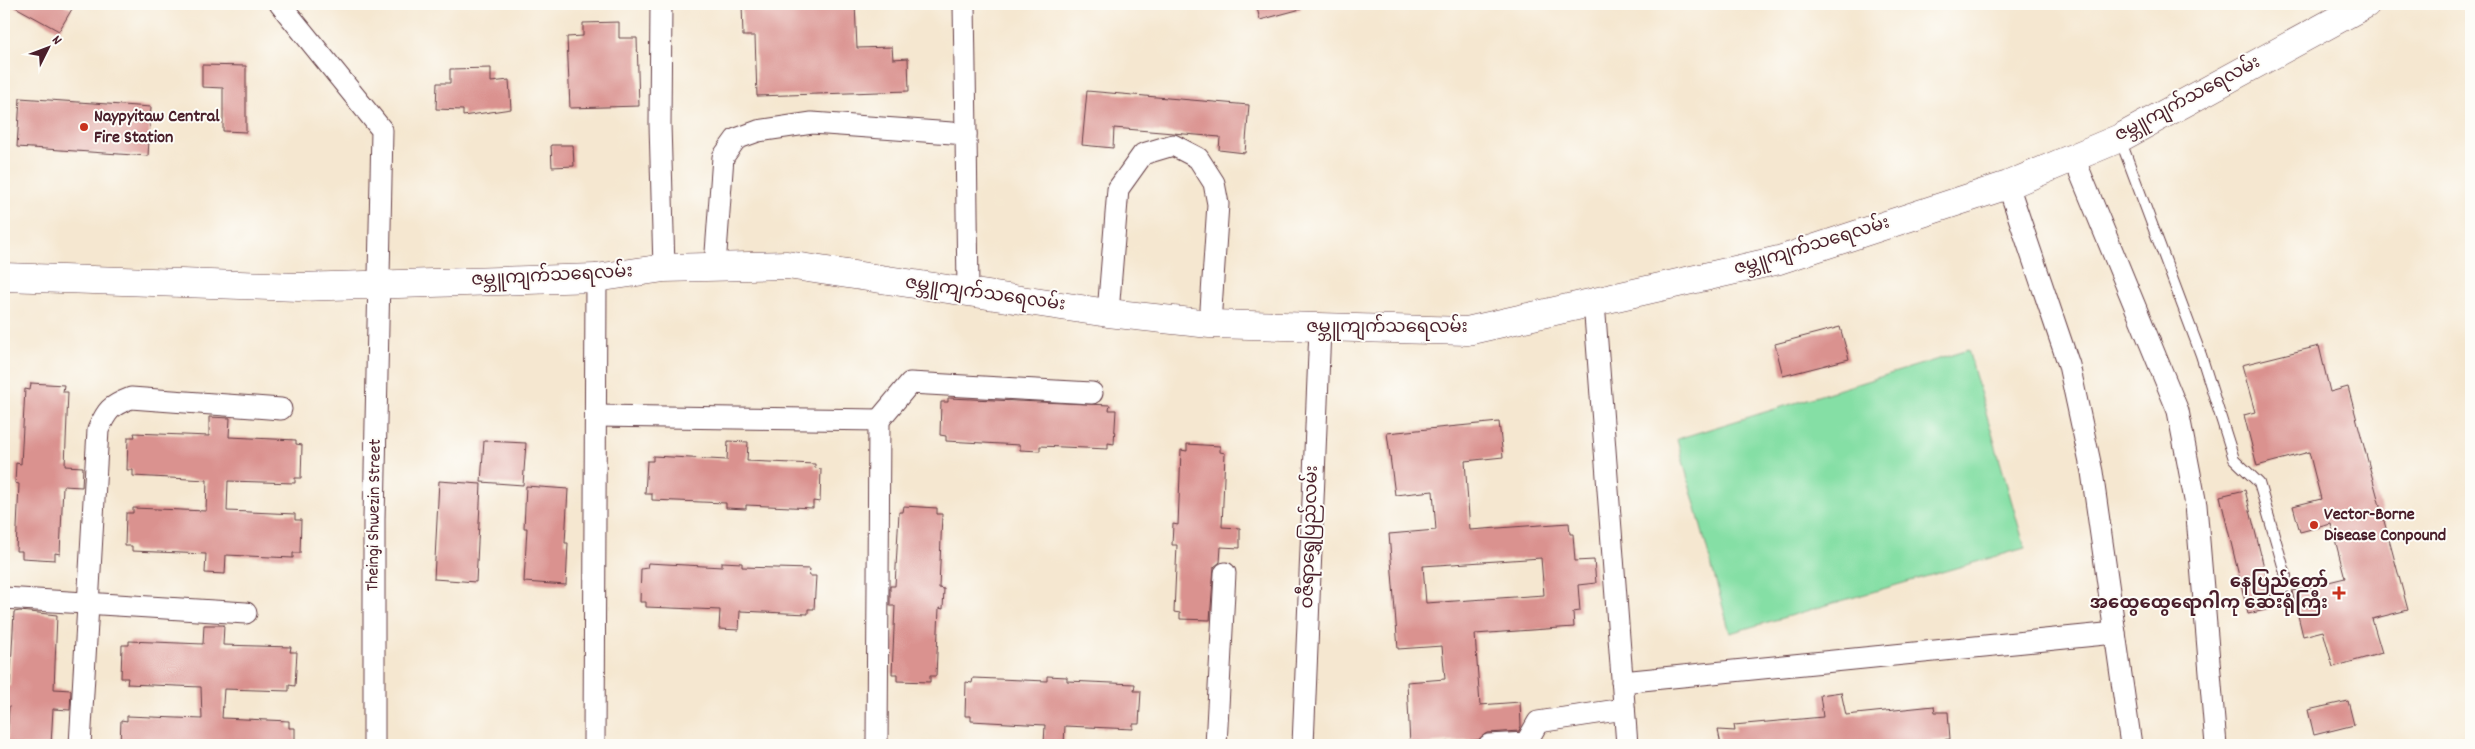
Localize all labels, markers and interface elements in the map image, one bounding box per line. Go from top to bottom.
north arrow [22,22,72,72]
text: N [46,31,66,50]
street label: ဇမ္ဘူကျက်သရေလမ်း [2109,48,2265,149]
place label: Naypyitaw Central Fire Station [94,105,220,151]
marker: Naypyitaw Central Fire Station [78,121,90,133]
street label: ဇမ္ဘူကျက်သရေလမ်း [1730,209,1893,283]
street label: ဇမ္ဘူကျက်သရေလမ်း [470,257,633,294]
street label: ဇမ္ဘူကျက်သရေလမ်း [903,268,1067,319]
street label: ဇမ္ဘူကျက်သရေလမ်း [1306,313,1468,341]
street label: Theingi Shwezin Street [361,438,389,591]
street label: ဝဇီရာရွှေပြည်လမ်း [1292,465,1326,609]
place label: Vector-Borne Disease Conpound [2324,503,2446,549]
marker: Vector-Borne Disease Conpound [2308,519,2320,531]
place label: နေပြည်တော် အထွေထွေရောဂါကု ဆေးရုံကြီး [2090,569,2328,617]
marker: နေပြည်တော် အထွေထွေရောဂါကု ဆေးရုံကြီး [2332,586,2346,600]

